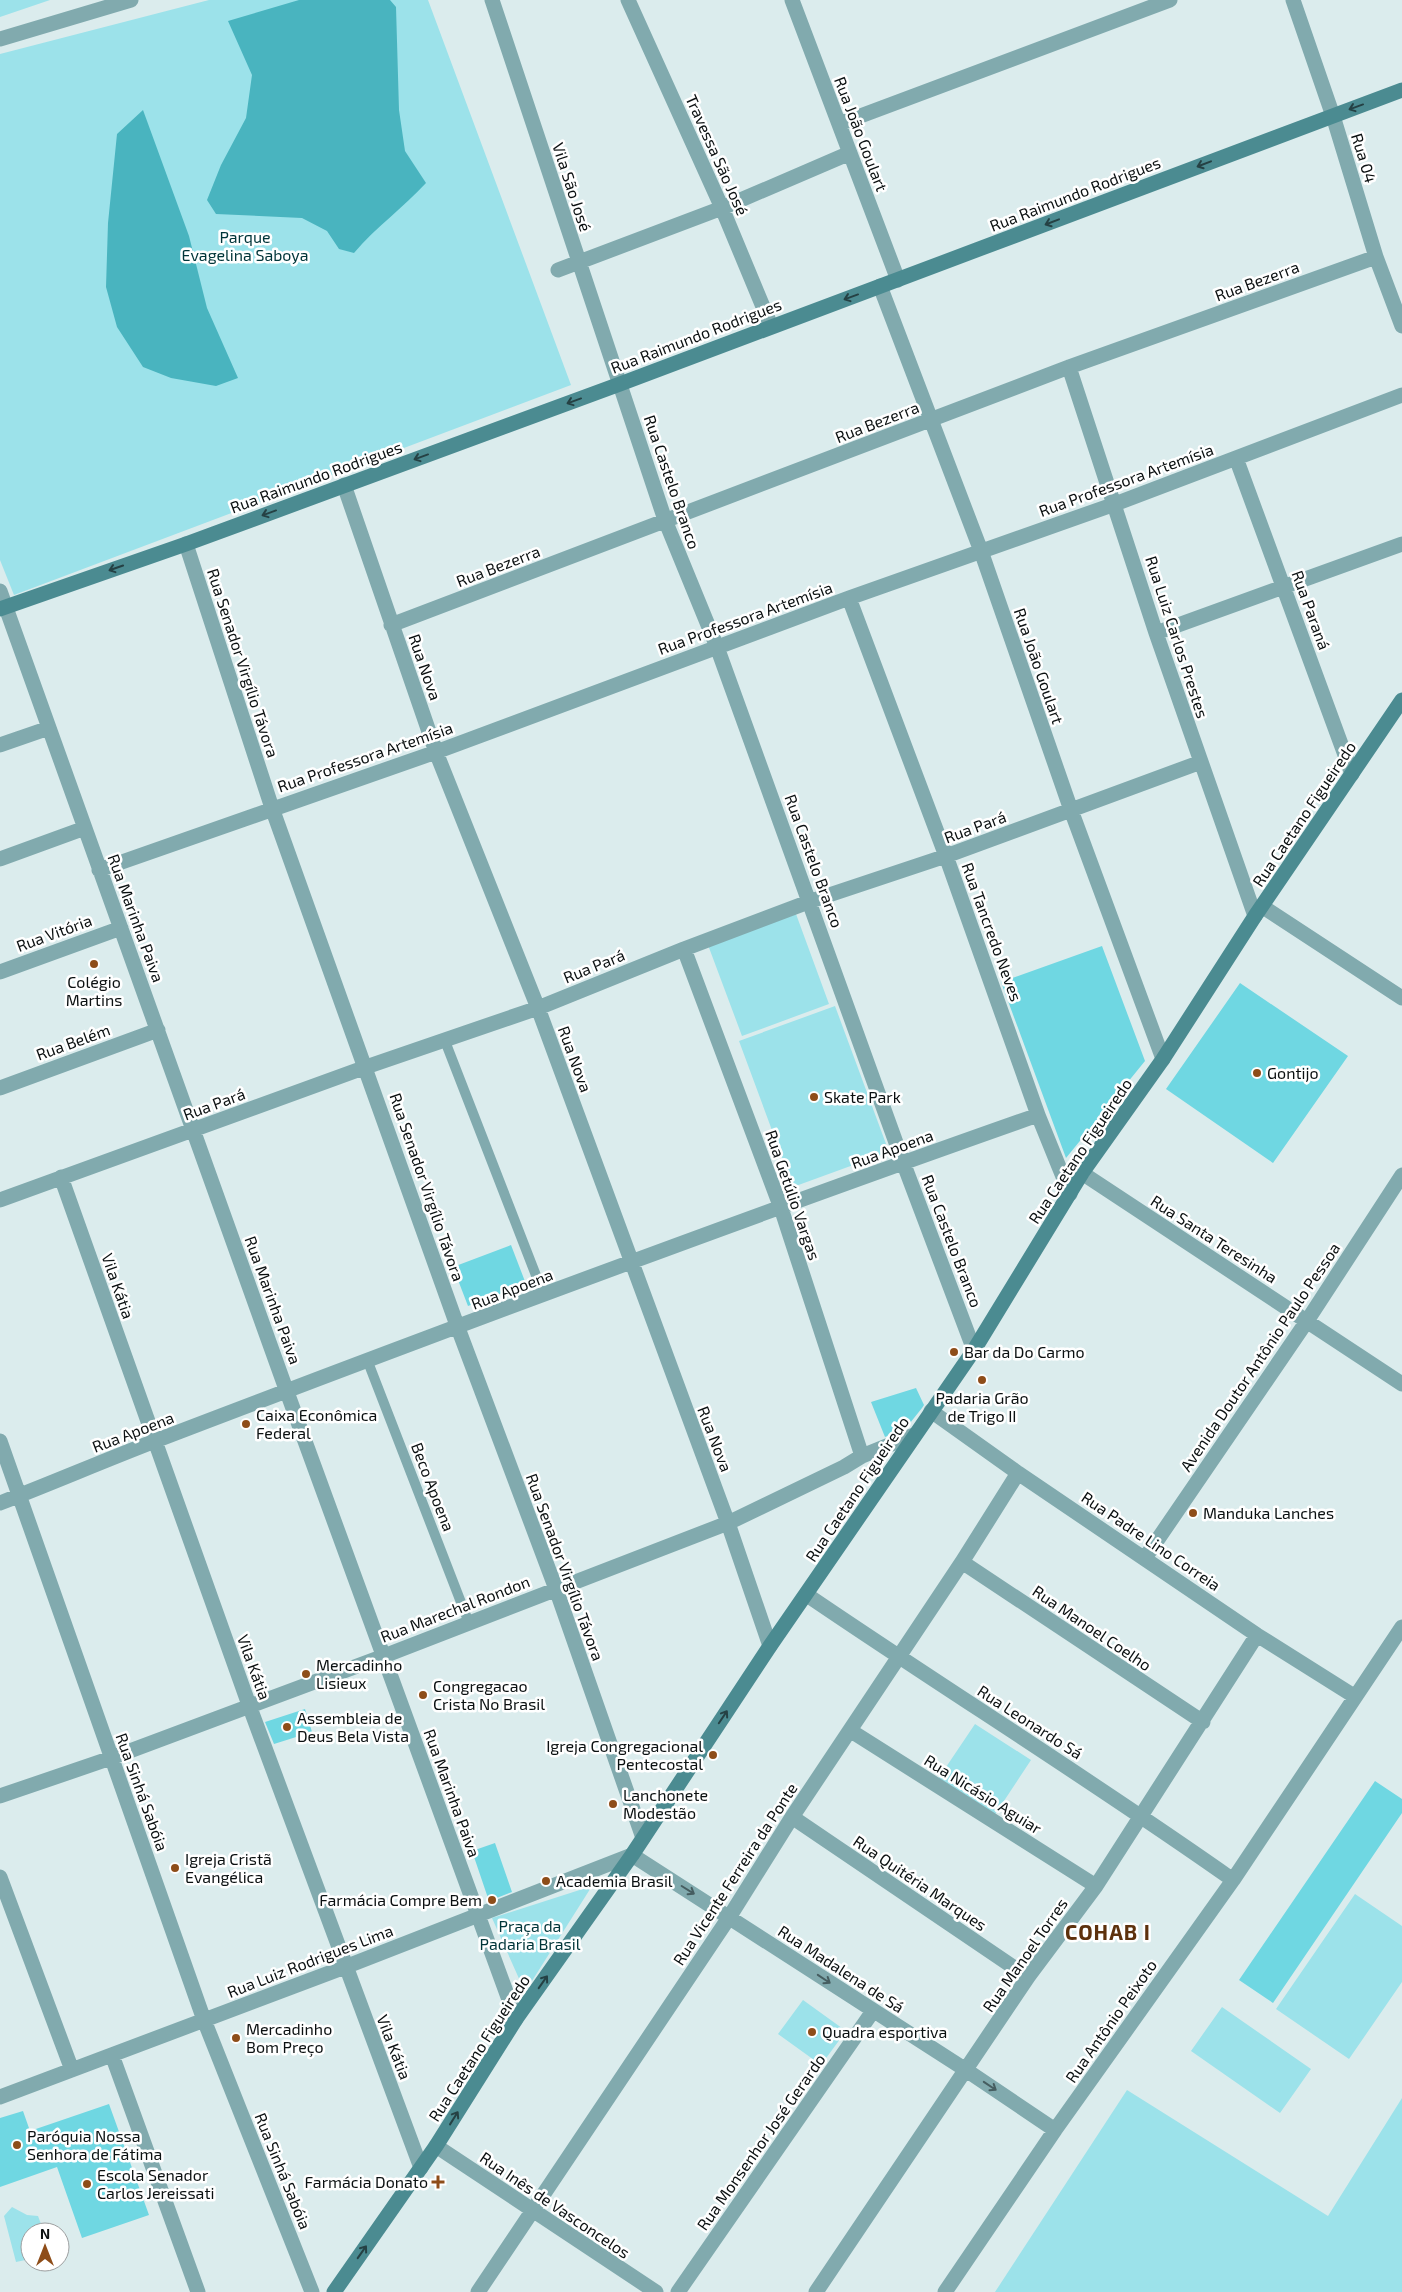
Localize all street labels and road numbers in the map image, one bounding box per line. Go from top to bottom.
street label: Rua João Goulart [831,74,892,194]
street label: Travessa São José [682,92,753,218]
street label: Rua 04 [1348,131,1381,185]
street label: Vila São José [549,140,596,234]
street label: Rua Raimundo Rodrigues [987,152,1163,235]
street label: Rua Bezerra [1212,257,1302,305]
street label: Rua Raimundo Rodrigues [608,294,784,377]
street label: Rua Bezerra [832,397,921,446]
street label: Rua Castelo Branco [641,412,704,551]
street label: Rua Raimundo Rodrigues [227,437,404,516]
street label: Rua Professora Artemísia [1036,439,1216,520]
street label: Rua Bezerra [453,541,542,590]
street label: Rua Luiz Carlos Prestes [1142,553,1213,720]
street label: Rua Senador Virgílio Távora [204,566,283,760]
street label: Rua Paraná [1288,568,1335,652]
street label: Rua Professora Artemísia [655,577,835,658]
street label: Rua João Goulart [1011,605,1068,726]
street label: Rua Nova [405,631,446,702]
street label: Rua Professora Artemísia [275,718,455,796]
street label: Rua Caetano Figueiredo [1248,738,1359,890]
street label: Rua Castelo Branco [781,791,847,930]
street label: Rua Pará [941,807,1008,847]
street label: Rua Marinha Paiva [104,851,168,984]
street label: Rua Tancredo Neves [959,860,1026,1004]
street label: Rua Vitória [13,910,94,955]
street label: Rua Pará [560,945,627,986]
street label: Rua Belém [33,1019,112,1064]
street label: Rua Nova [555,1023,596,1094]
street label: Rua Caetano Figueiredo [1024,1075,1135,1227]
street label: Rua Pará [180,1084,247,1124]
street label: Rua Senador Virgílio Távora [386,1090,469,1283]
street label: Rua Apoena [848,1125,935,1172]
street label: Rua Getúlio Vargas [762,1127,825,1262]
street label: Rua Castelo Branco [918,1172,987,1310]
street label: Rua Santa Teresinha [1148,1191,1281,1287]
street label: Rua Marinha Paiva [241,1233,305,1366]
street label: Avenida Doutor Antônio Paulo Pessoa [1176,1239,1343,1475]
street label: Vila Kátia [98,1251,139,1321]
street label: Rua Apoena [468,1264,555,1313]
street label: Rua Nova [694,1403,737,1474]
street label: Rua Apoena [89,1407,176,1456]
street label: Rua Caetano Figueiredo [801,1413,912,1565]
street label: Beco Apoena [408,1440,459,1534]
street label: Rua Senador Virgílio Távora [523,1471,608,1663]
street label: Rua Padre Lino Correia [1078,1487,1224,1594]
street label: Rua Marechal Rondon [377,1571,532,1646]
street label: Rua Manoel Coelho [1029,1581,1155,1674]
street label: Vila Kátia [234,1632,275,1702]
street label: Rua Leonardo Sá [974,1681,1086,1763]
street label: Rua Marinha Paiva [420,1726,484,1859]
street label: Rua Sinhá Sabóia [112,1730,173,1853]
street label: Rua Nicásio Aguiar [921,1750,1046,1838]
street label: Rua Vicente Ferreira da Ponte [669,1779,801,1968]
street label: Rua Quitéria Marques [849,1831,991,1935]
street label: Rua Manoel Torres [978,1894,1071,2015]
street label: Rua Luiz Rodrigues Lima [224,1920,395,2001]
street label: Rua Madalena de Sá [775,1921,908,2016]
street label: Rua Antônio Peixoto [1061,1956,1160,2086]
street label: Rua Caetano Figueiredo [424,1971,533,2125]
street label: Vila Kátia [373,2012,416,2082]
street label: Rua Monsenhor José Gerardo [692,2050,829,2233]
street label: Rua Sinhá Sabóia [251,2110,315,2232]
street label: Rua Inês de Vasconcelos [477,2147,634,2262]

